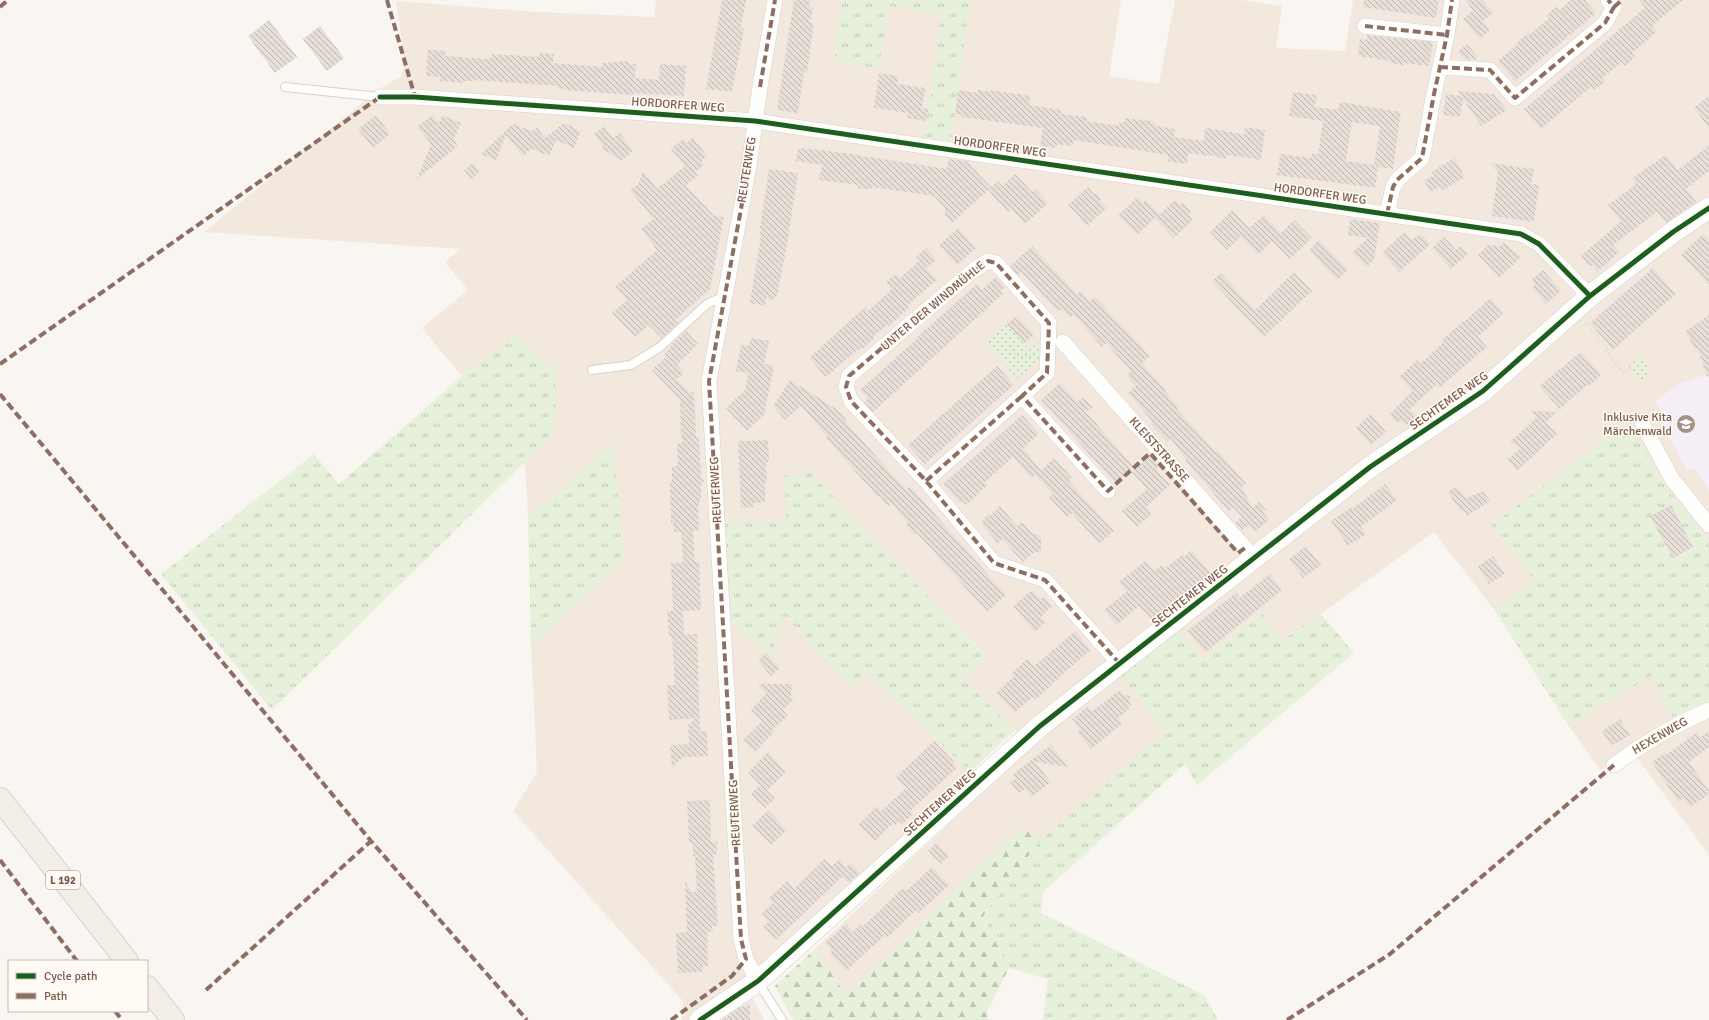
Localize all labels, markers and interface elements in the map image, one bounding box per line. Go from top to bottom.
street label: HORDORFER WEG [631,94,725,116]
street label: HORDORFER WEG [953,133,1047,161]
street label: REUTERWEG [734,136,760,204]
street label: HORDORFER WEG [1273,180,1367,208]
street label: UNTER DER WINDMÜHLE [878,258,988,354]
street label: SECHTEMER WEG [1407,368,1491,434]
place label: Inklusive Kita Märchenwald [1603,410,1672,439]
school or university icon: Inklusive Kita Märchenwald [1675,413,1697,435]
street label: KLEISTSTRASSE [1126,414,1192,486]
street label: REUTERWEG [707,456,725,524]
street label: SECHTEMER WEG [1149,562,1231,630]
street label: HEXENWEG [1630,714,1690,758]
street label: SECHTEMER WEG [901,767,979,839]
street label: REUTERWEG [726,779,744,847]
road number: L 192 [46,871,80,889]
legend [8,960,148,1012]
text: Cycle path [44,969,97,984]
text: Path [44,989,67,1004]

